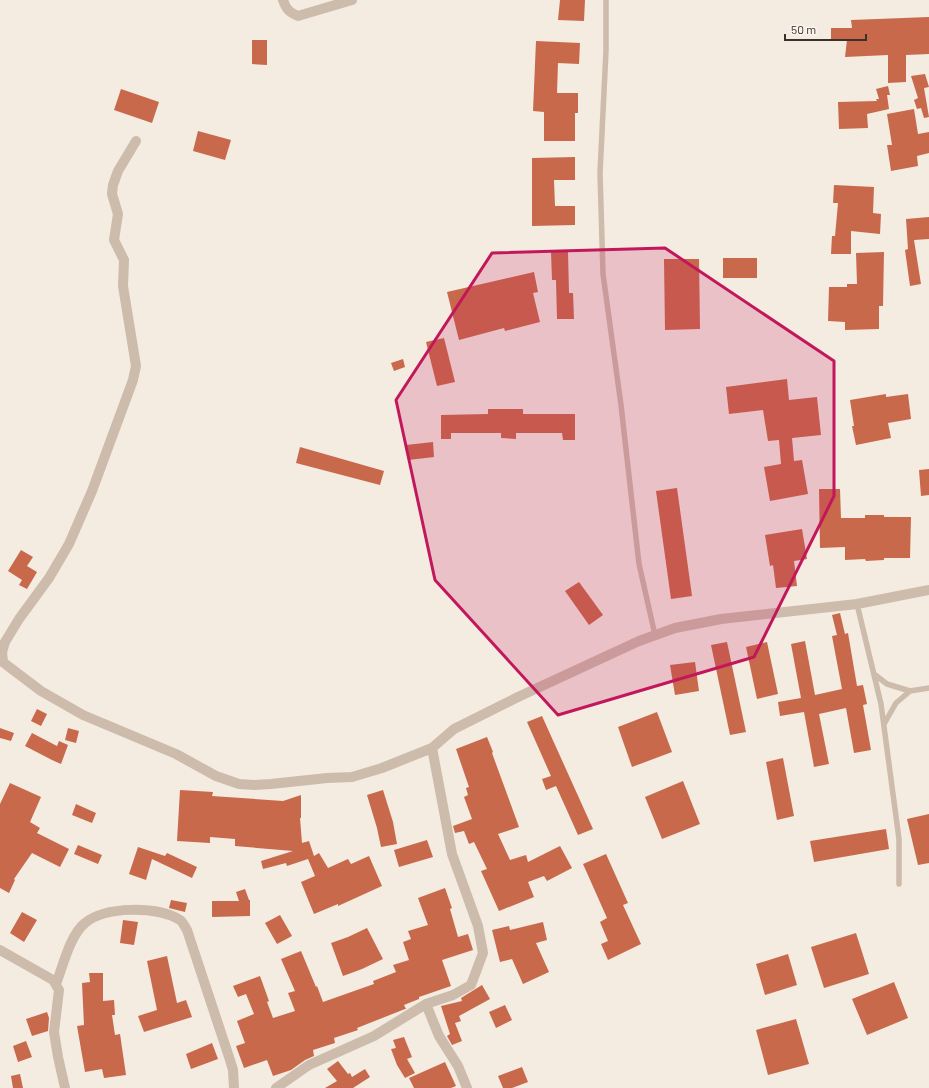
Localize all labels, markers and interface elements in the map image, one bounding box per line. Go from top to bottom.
scale bar [785,16,866,42]
text: 50 m [791,22,816,36]

